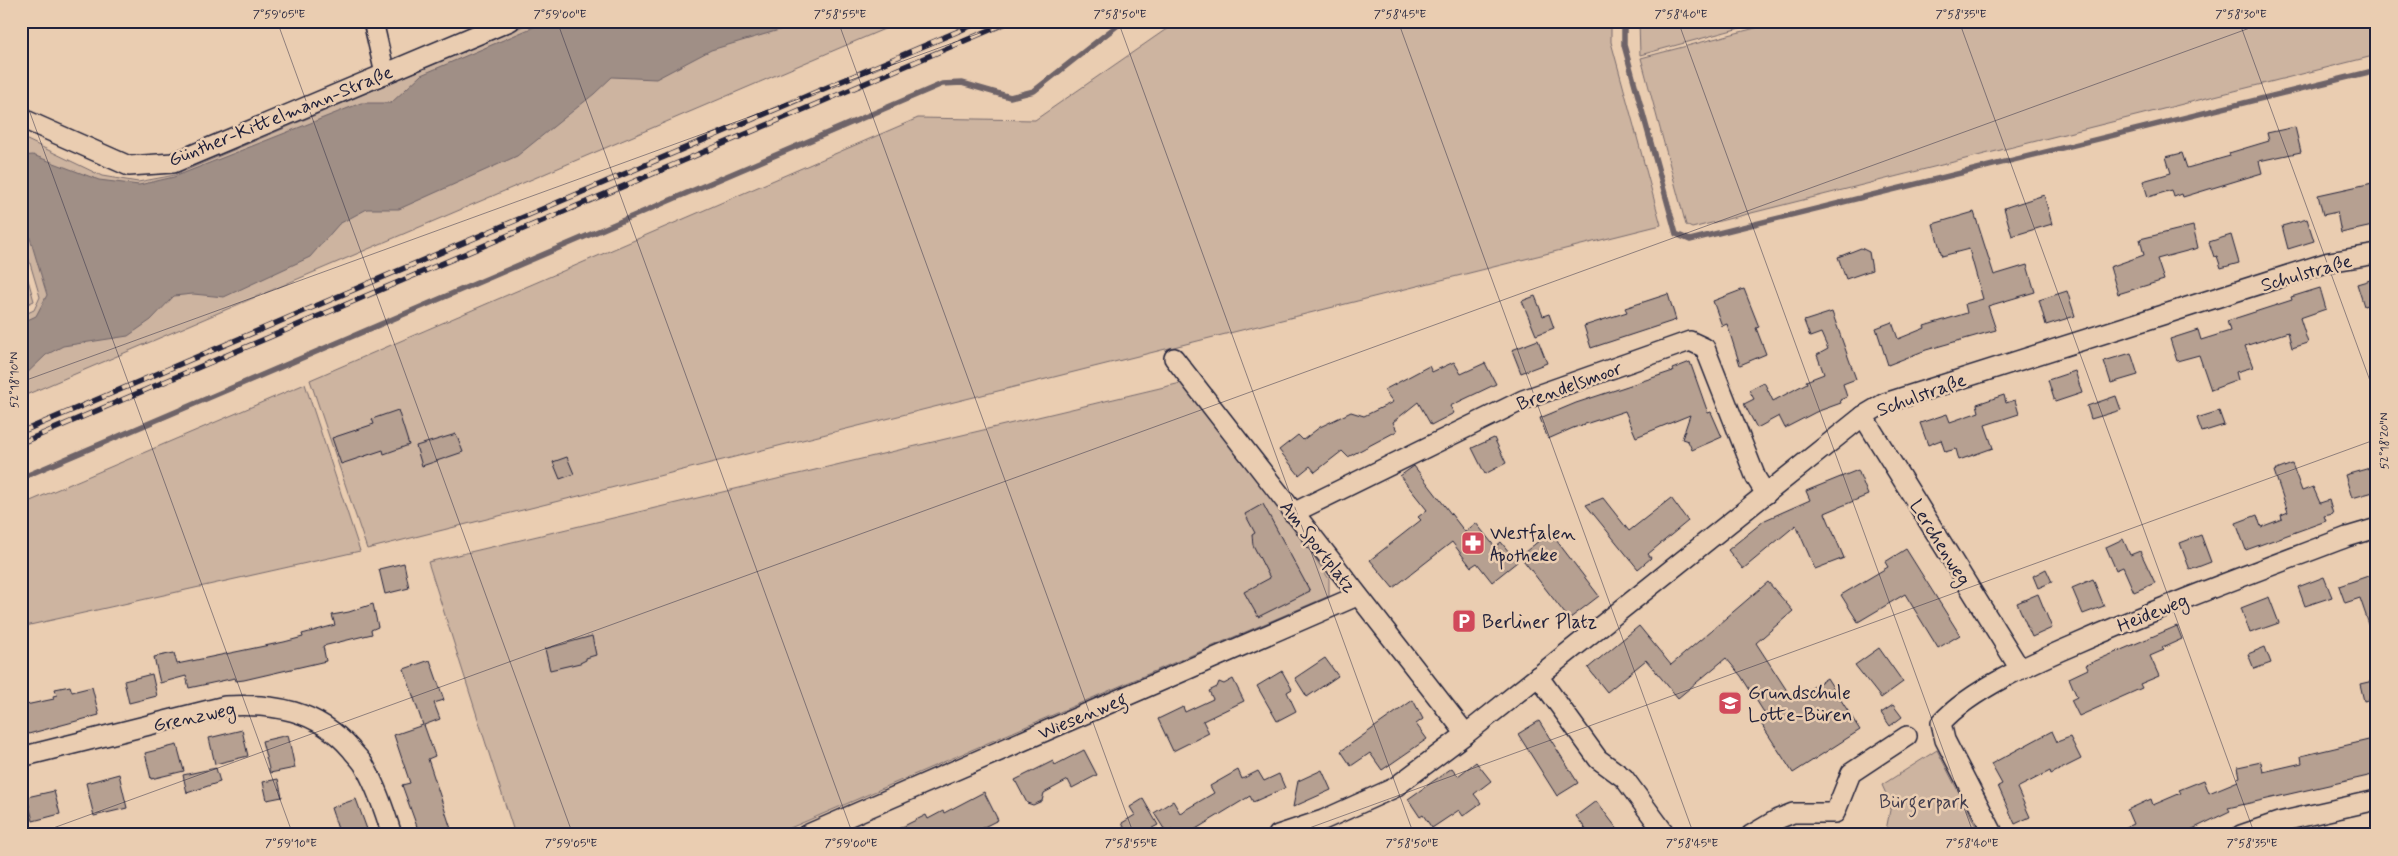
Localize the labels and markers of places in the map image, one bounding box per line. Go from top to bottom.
place label: Westfalen Apotheke [1490,521,1576,570]
pharmacy icon: Westfalen Apotheke [1460,530,1486,556]
parking icon: Berliner Platz [1451,608,1477,634]
place label: Berliner Platz [1482,610,1598,635]
place label: Grundschule Lotte-Büren [1748,681,1853,728]
school or university icon: Grundschule Lotte-Büren [1717,690,1743,716]

